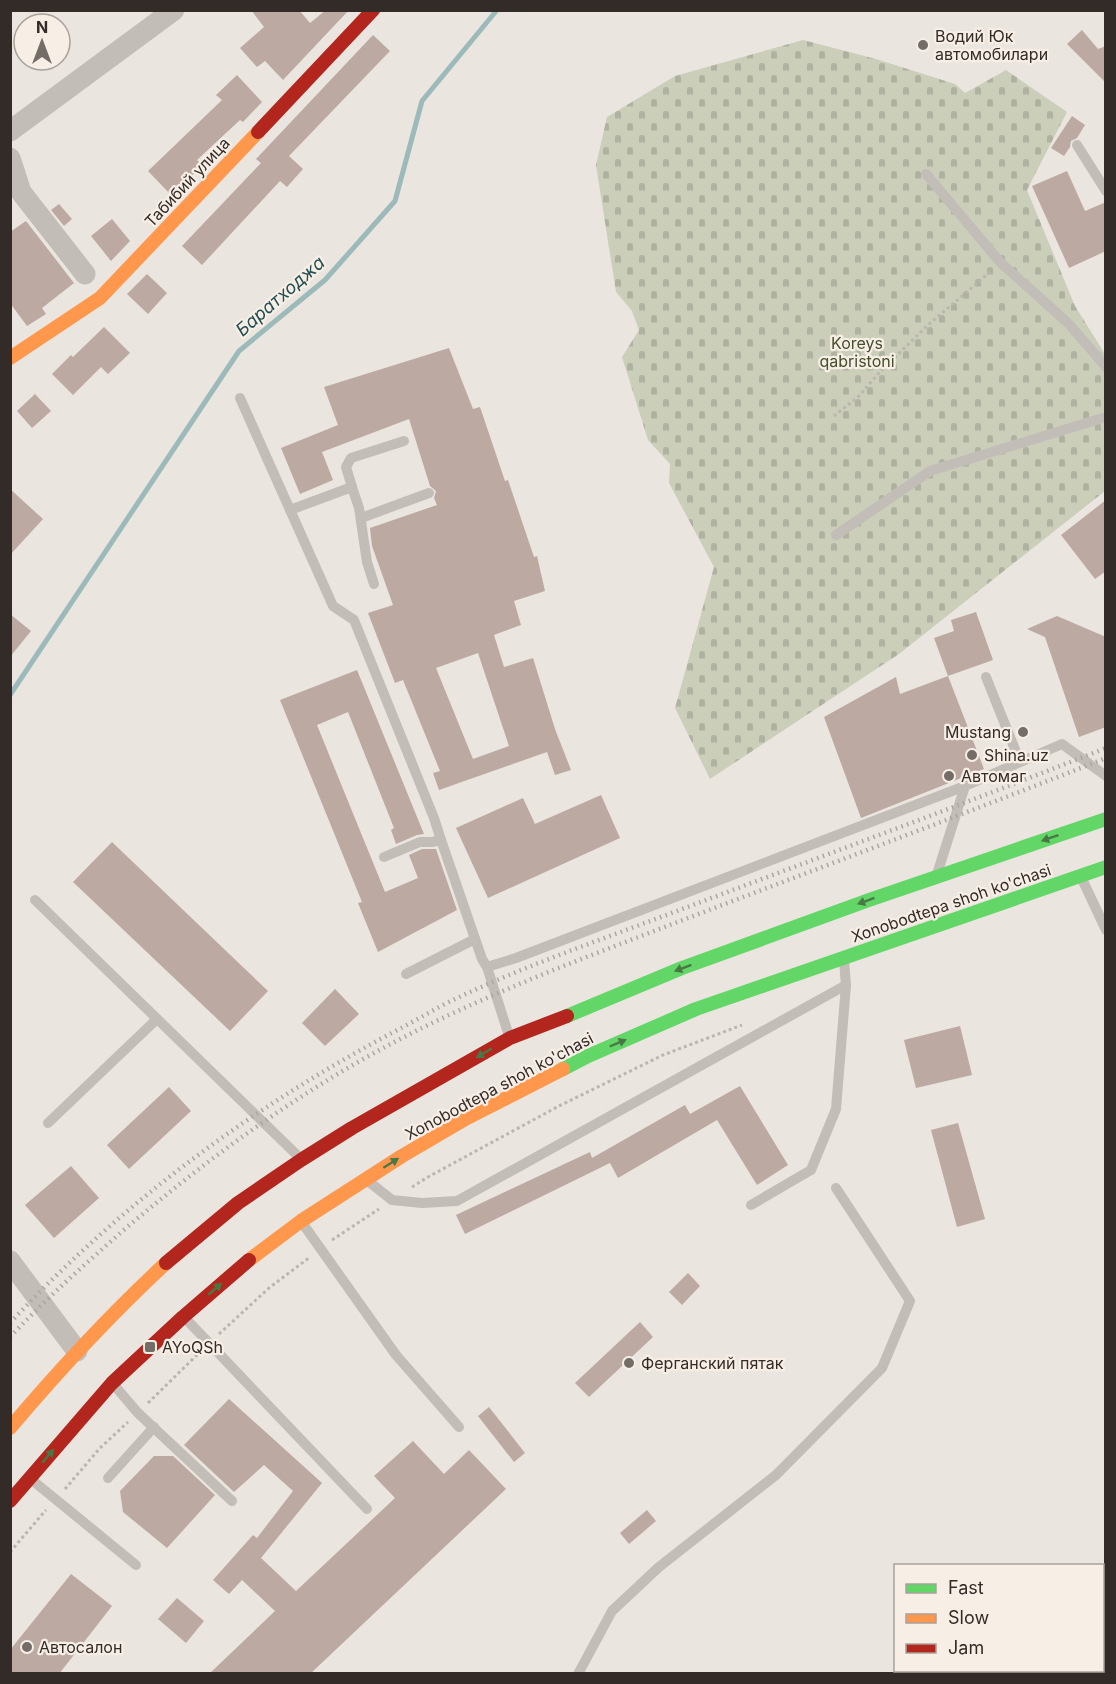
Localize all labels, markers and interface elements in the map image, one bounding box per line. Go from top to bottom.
north arrow [12,12,72,72]
text: N [36,17,48,37]
place label: Водий Юк автомобилари [935,26,1048,64]
marker: Водий Юк автомобилари [916,38,930,52]
street label: Табибий улица [140,133,234,231]
water label: Баратходжа [231,252,329,340]
park label: Koreys qabristoni [819,333,895,371]
place label: Mustang [945,722,1011,742]
marker: Mustang [1016,725,1030,739]
place label: Shina.uz [984,745,1049,765]
marker: Shina.uz [965,748,979,762]
place label: Автомаг [961,766,1026,786]
marker: Автомаг [942,769,956,783]
one-way arrow [1041,834,1059,844]
street label: Xonobodtepa shoh ko'chasi [848,859,1054,947]
one-way arrow [857,897,875,907]
one-way arrow [673,964,691,974]
street label: Xonobodtepa shoh ko'chasi [402,1028,596,1144]
one-way arrow [610,1038,627,1047]
one-way arrow [475,1048,492,1058]
one-way arrow [382,1158,399,1169]
one-way arrow [207,1283,222,1296]
place label: AYoQSh [162,1337,223,1357]
marker: AYoQSh [143,1340,157,1354]
place label: Ферганский пятак [641,1353,784,1373]
marker: Ферганский пятак [622,1356,636,1370]
one-way arrow [41,1449,54,1464]
legend [894,1564,1104,1672]
text: Fast [948,1577,984,1598]
text: Slow [948,1607,989,1628]
place label: Автосалон [39,1637,122,1657]
text: Jam [948,1637,984,1658]
marker: Автосалон [20,1640,34,1654]

